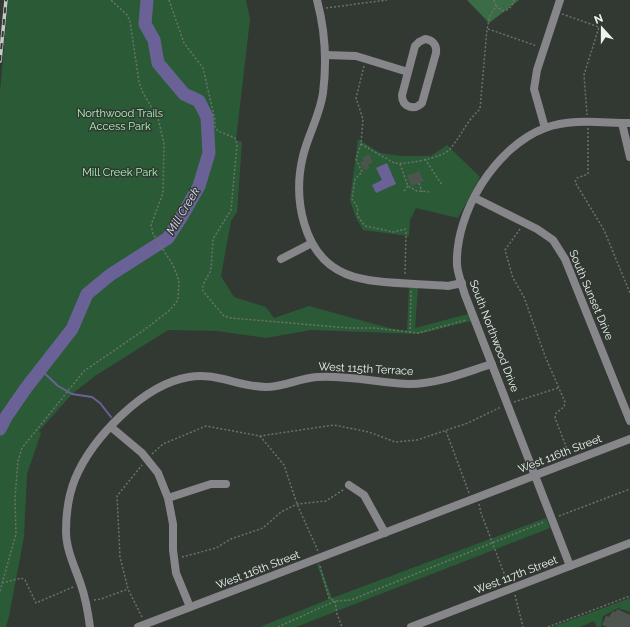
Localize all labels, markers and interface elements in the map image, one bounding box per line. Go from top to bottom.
north arrow [582,8,622,48]
text: N [592,12,605,27]
park label: Northwood Trails Access Park [77,107,163,133]
park label: Mill Creek Park [82,166,158,179]
water label: Mill Creek [163,184,203,237]
street label: South Sunset Drive [566,248,616,343]
street label: South Northwood Drive [467,278,522,394]
street label: West 115th Terrace [318,360,414,378]
street label: West 116th Street [516,432,604,476]
street label: West 116th Street [214,548,302,592]
street label: West 117th Street [473,553,560,597]

